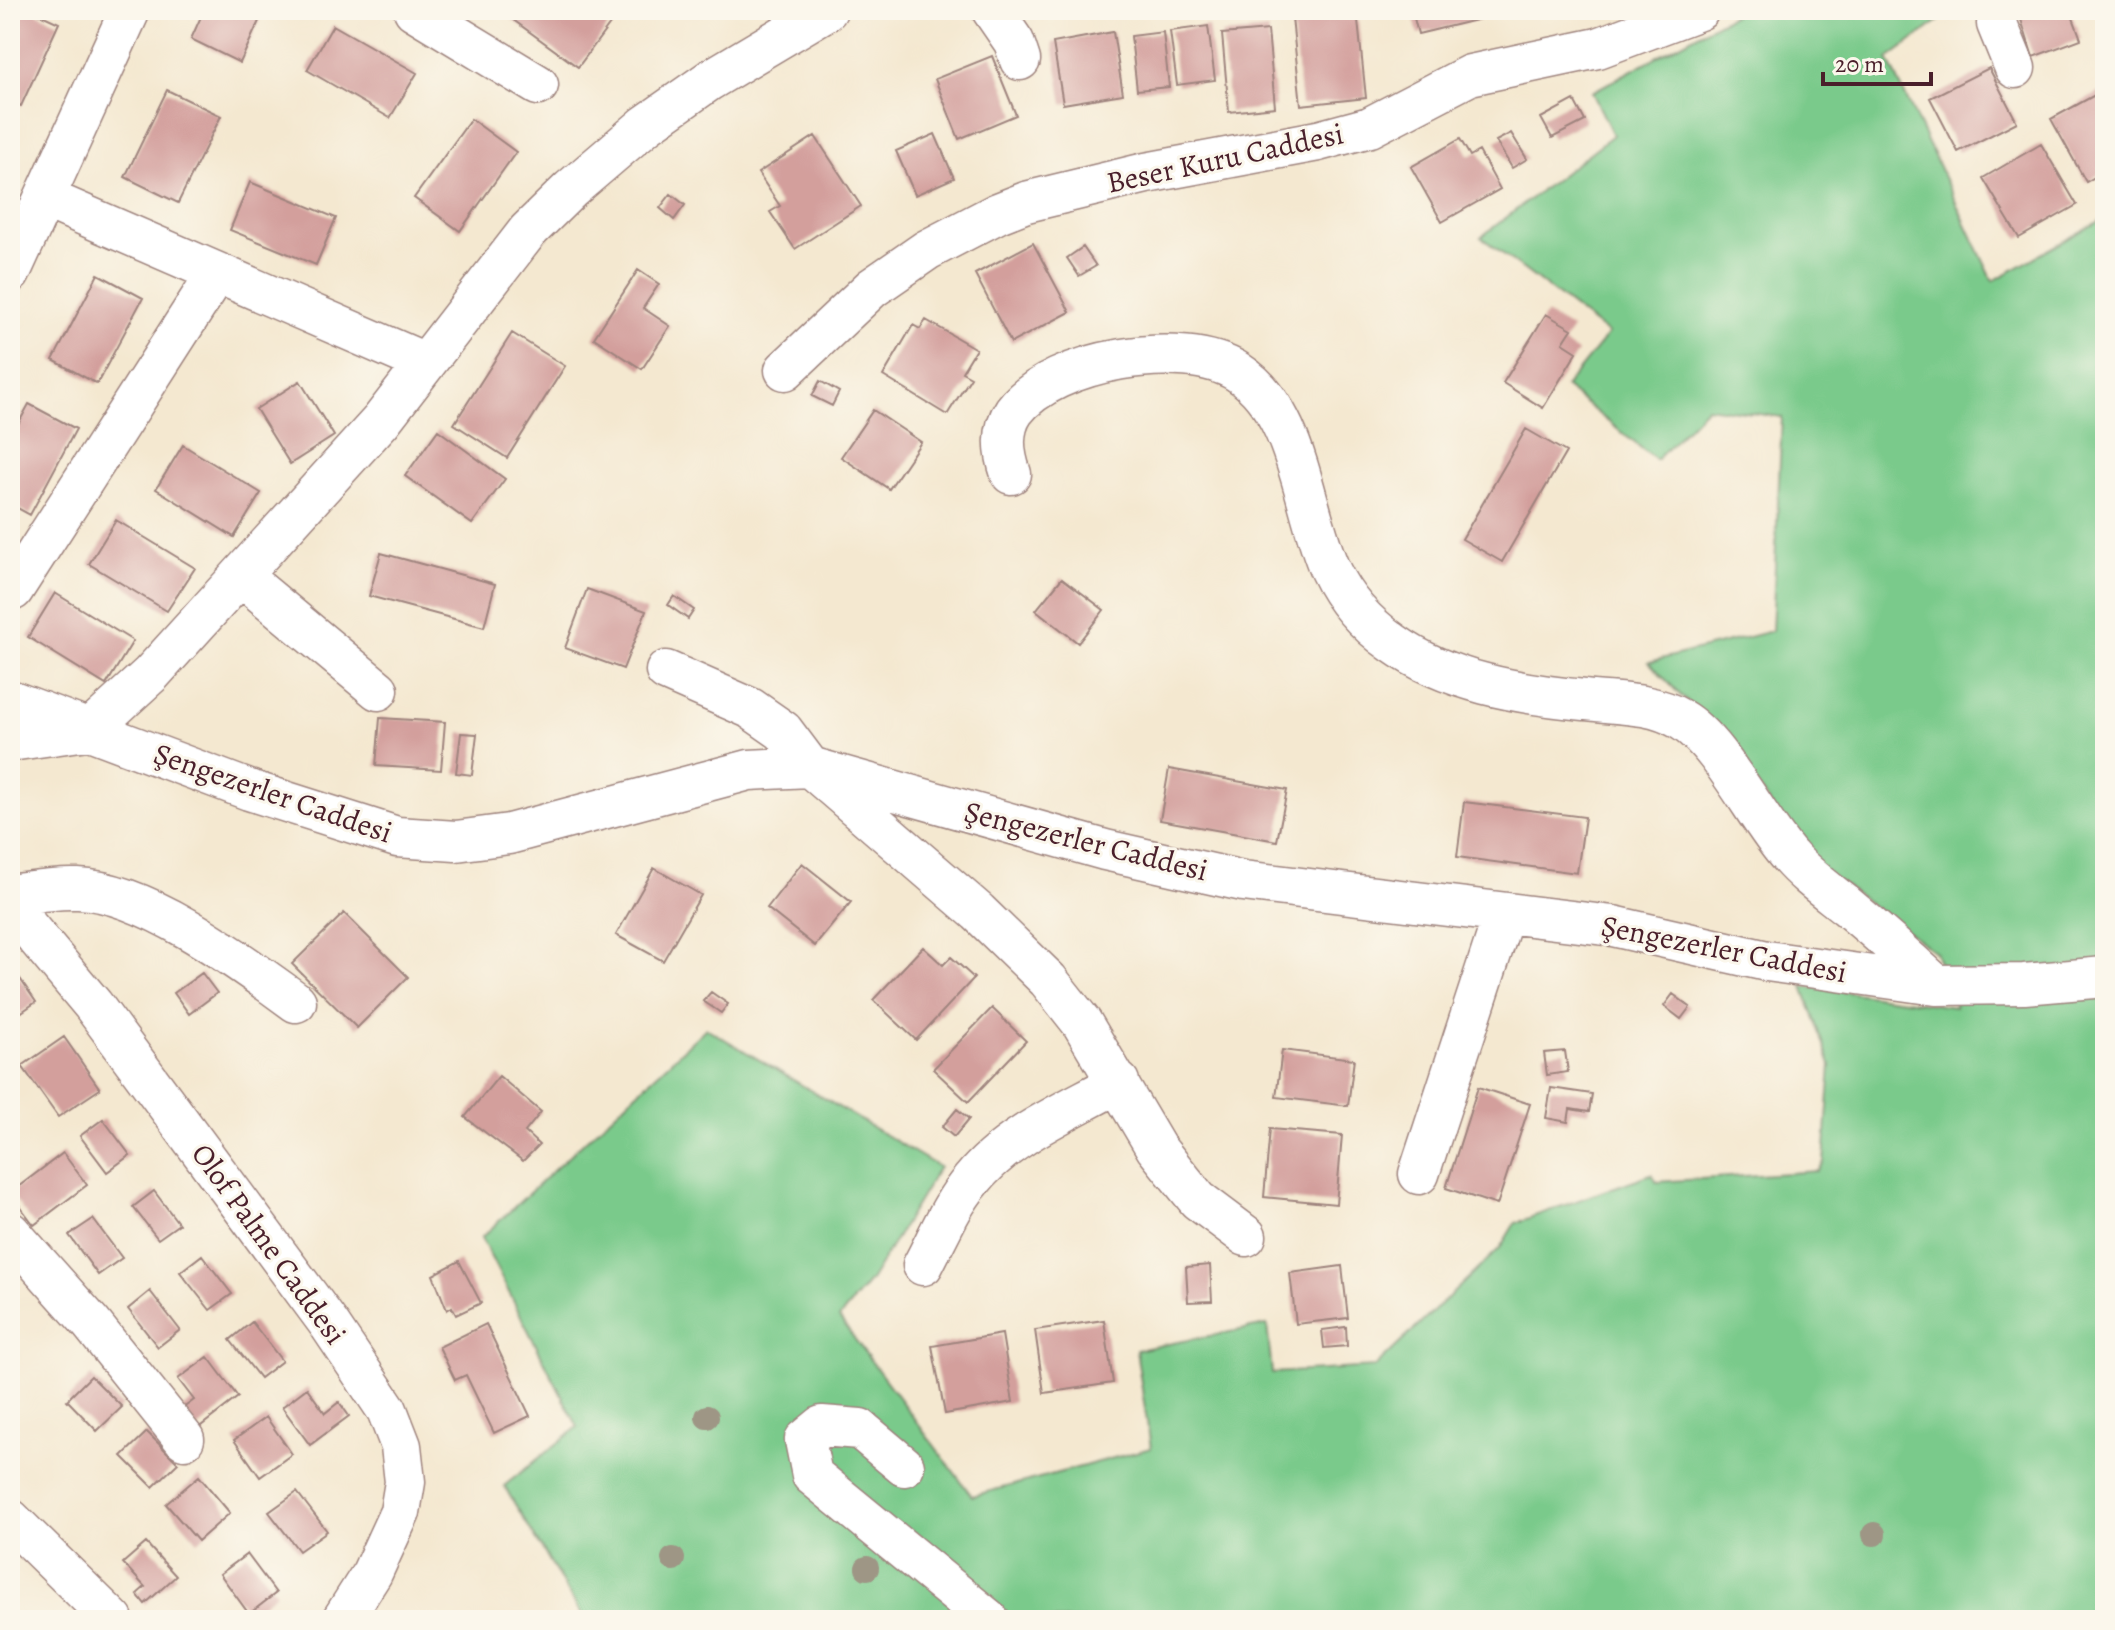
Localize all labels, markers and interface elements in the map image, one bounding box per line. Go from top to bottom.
scale bar [1823,36,1931,86]
text: 20 m [1835,48,1884,80]
street label: Beser Kuru Caddesi [1103,113,1347,203]
street label: Şengezerler Caddesi [149,733,397,853]
street label: Şengezerler Caddesi [960,791,1212,891]
street label: Şengezerler Caddesi [1598,906,1850,992]
street label: Olof Palme Caddesi [182,1135,356,1353]

